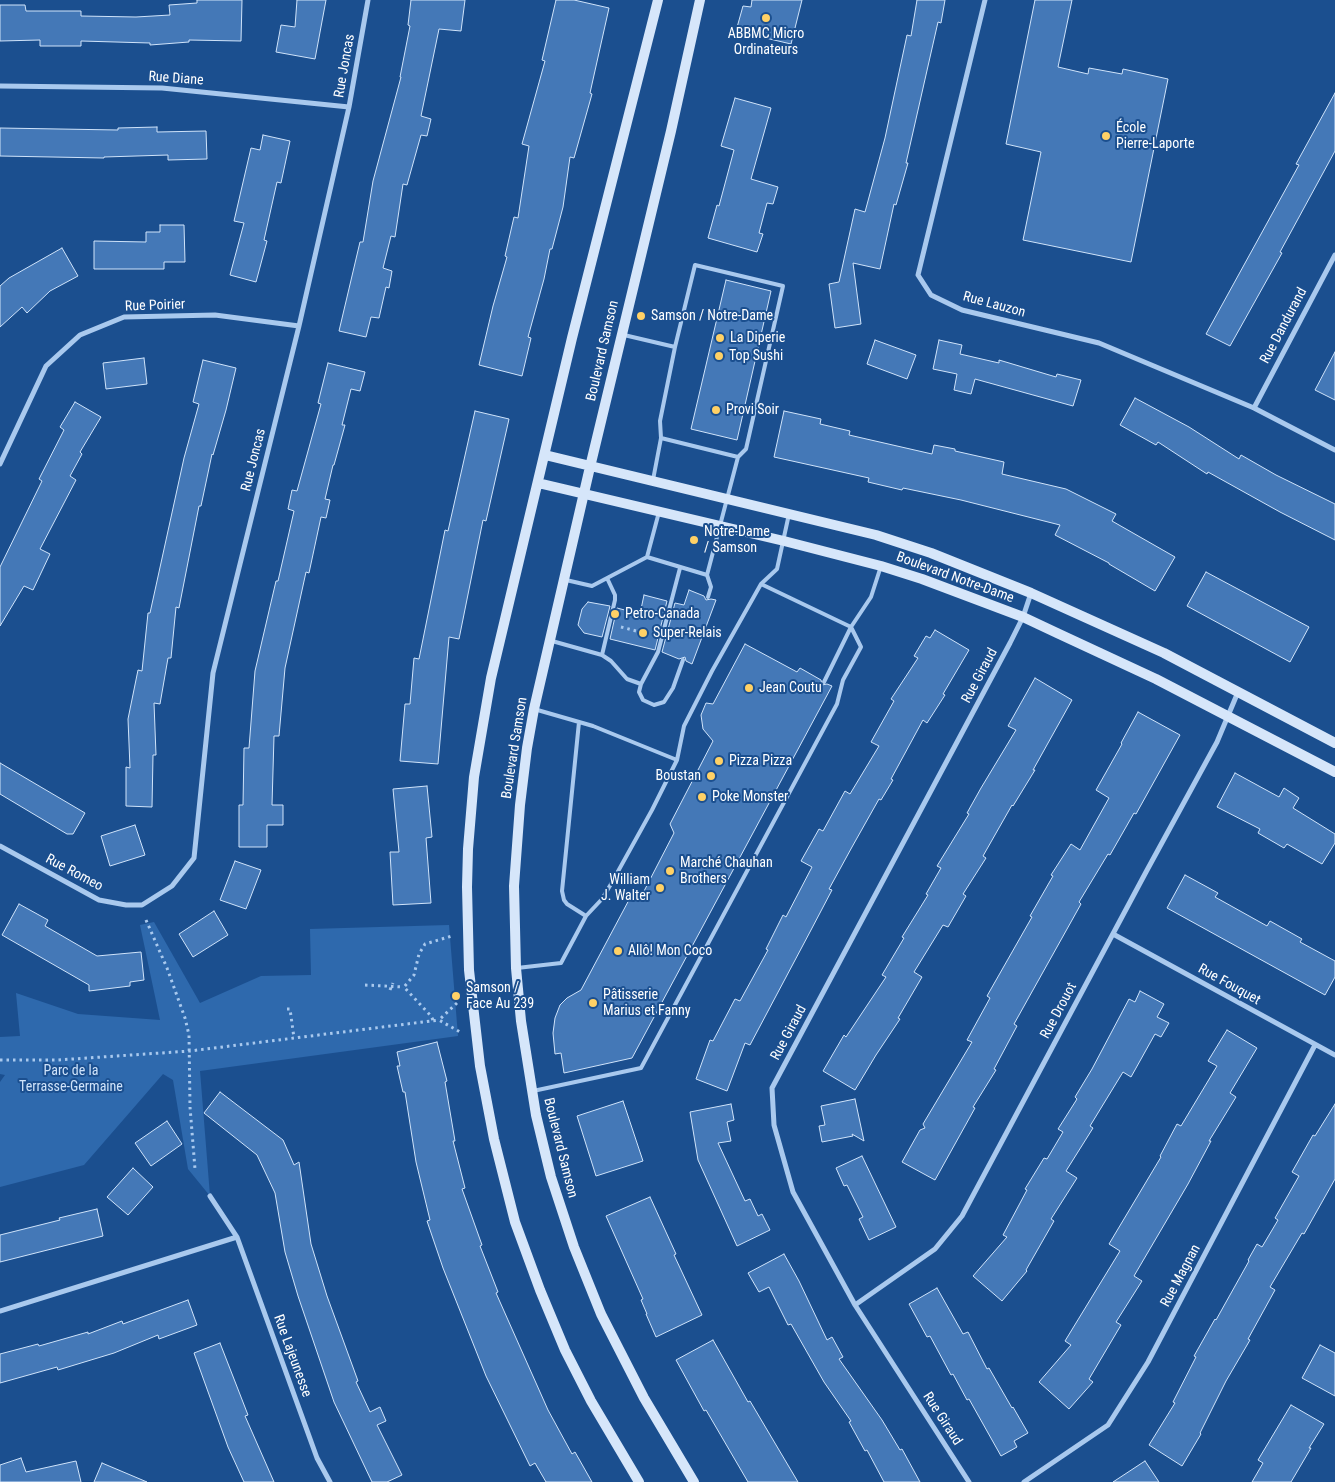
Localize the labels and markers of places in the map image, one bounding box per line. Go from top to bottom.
marker: ABBMC Micro Ordinateurs [760,12,772,24]
place label: ABBMC Micro Ordinateurs [728,26,804,58]
place label: École Pierre-Laporte [1116,120,1195,152]
marker: École Pierre-Laporte [1100,130,1112,142]
place label: Samson / Notre-Dame [651,308,773,324]
marker: Samson / Notre-Dame [635,310,647,322]
place label: La Diperie [730,330,785,346]
marker: La Diperie [714,332,726,344]
place label: Top Sushi [729,348,783,364]
marker: Top Sushi [713,350,725,362]
place label: Provi Soir [726,402,779,418]
marker: Provi Soir [710,404,722,416]
place label: Notre-Dame / Samson [704,524,770,556]
marker: Notre-Dame / Samson [688,534,700,546]
place label: Petro-Canada [625,606,700,622]
marker: Petro-Canada [609,608,621,620]
place label: Super-Relais [653,625,722,641]
marker: Super-Relais [637,627,649,639]
place label: Jean Coutu [759,680,822,696]
marker: Jean Coutu [743,682,755,694]
place label: Pizza Pizza [729,753,792,769]
marker: Pizza Pizza [713,755,725,767]
place label: Boustan [656,768,701,784]
marker: Boustan [705,770,717,782]
place label: Poke Monster [712,789,788,805]
marker: Poke Monster [696,791,708,803]
place label: Marché Chauhan Brothers [680,855,773,888]
marker: Marché Chauhan Brothers [664,865,676,877]
place label: William J. Walter [601,872,650,904]
marker: William J. Walter [654,882,666,894]
place label: Allô! Mon Coco [628,943,712,959]
marker: Allô! Mon Coco [612,945,624,957]
place label: Samson / Face Au 239 [466,980,534,1012]
place label: Pâtisserie Marius et Fanny [603,987,691,1020]
marker: Samson / Face Au 239 [450,990,462,1002]
marker: Pâtisserie Marius et Fanny [587,997,599,1009]

